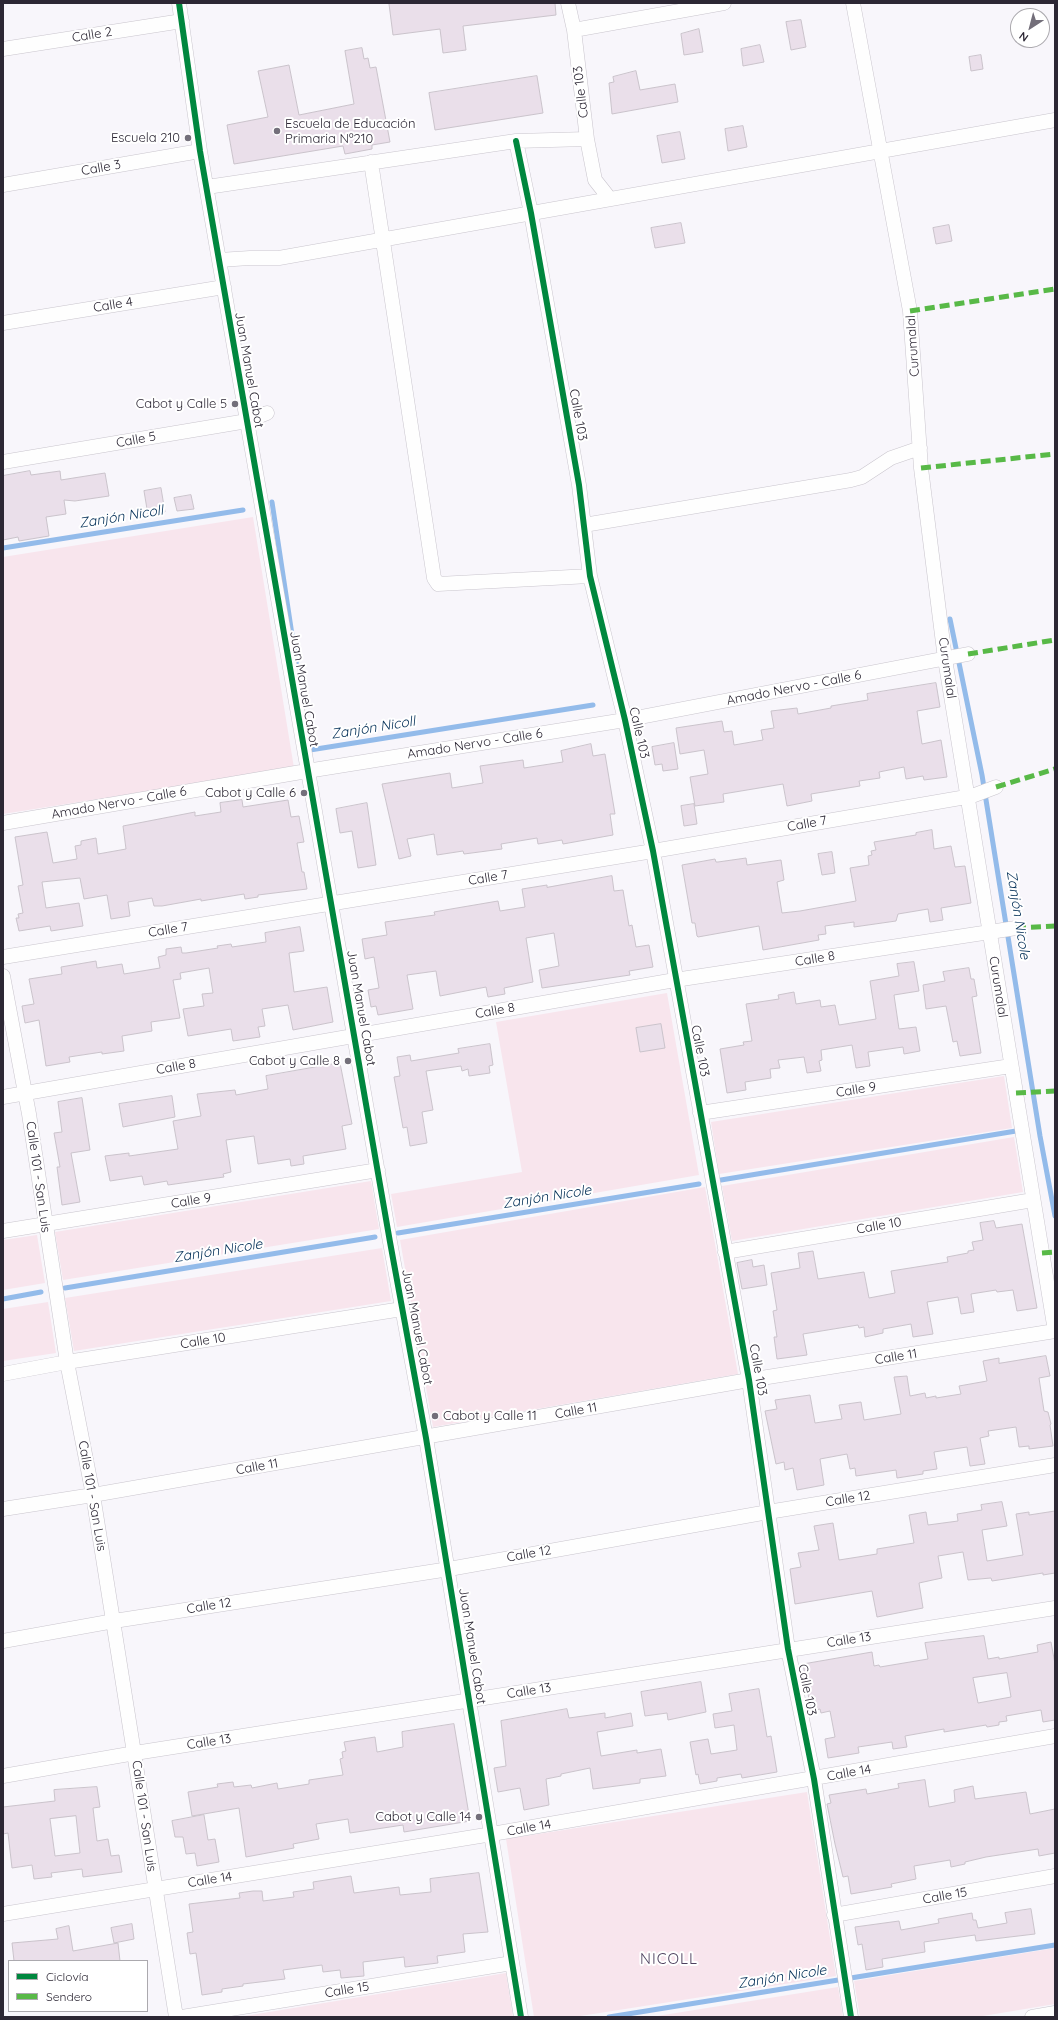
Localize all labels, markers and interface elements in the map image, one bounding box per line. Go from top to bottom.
north arrow [1010,8,1050,48]
street label: Calle 2 [71,24,113,46]
text: N [1016,29,1031,45]
street label: Calle 103 [570,65,592,119]
place label: Escuela de Educación Primaria Nº210 [285,116,415,147]
marker: Escuela de Educación Primaria Nº210 [272,126,282,136]
place label: Escuela 210 [111,130,180,146]
marker: Escuela 210 [183,133,193,143]
street label: Calle 3 [80,157,122,179]
street label: Calle 4 [92,294,134,316]
street label: Juan Manuel Cabot [231,311,267,429]
street label: Curumalal [903,315,923,377]
street label: Calle 103 [566,388,590,442]
place label: Cabot y Calle 5 [136,396,227,412]
marker: Cabot y Calle 5 [230,399,240,409]
street label: Calle 5 [115,429,157,451]
water label: Zanjón Nicoll [78,502,164,532]
street label: Juan Manuel Cabot [286,630,322,748]
street label: Curumalal [935,636,959,700]
street label: Amado Nervo - Calle 6 [725,667,863,709]
street label: Calle 103 [625,706,653,760]
water label: Zanjón Nicoll [330,713,416,743]
street label: Amado Nervo - Calle 6 [406,726,544,762]
street label: Amado Nervo - Calle 6 [50,783,188,823]
place label: Cabot y Calle 6 [205,785,296,801]
marker: Cabot y Calle 6 [299,788,309,798]
street label: Calle 7 [786,813,828,835]
street label: Calle 7 [467,867,509,889]
water label: Zanjón Nicole [1003,869,1033,961]
street label: Calle 7 [147,919,189,941]
street label: Calle 8 [794,948,836,970]
street label: Juan Manuel Cabot [343,949,379,1067]
street label: Curumalal [985,955,1011,1019]
street label: Calle 8 [474,1000,516,1022]
street label: Calle 103 [687,1024,713,1078]
place label: Cabot y Calle 8 [249,1053,340,1069]
street label: Calle 8 [155,1056,197,1078]
marker: Cabot y Calle 8 [343,1056,353,1066]
street label: Calle 9 [835,1079,877,1101]
street label: Calle 101 - San Luis [22,1120,54,1234]
water label: Zanjón Nicole [501,1182,593,1212]
street label: Calle 9 [170,1190,212,1212]
street label: Calle 10 [855,1214,903,1238]
water label: Zanjón Nicole [172,1236,264,1266]
street label: Juan Manuel Cabot [398,1268,436,1386]
street label: Calle 10 [179,1330,227,1352]
street label: Calle 103 [746,1343,770,1397]
street label: Calle 11 [874,1346,918,1368]
street label: Calle 11 [554,1400,598,1422]
place label: Cabot y Calle 11 [443,1408,537,1424]
marker: Cabot y Calle 11 [430,1411,440,1421]
street label: Calle 101 - San Luis [75,1439,109,1553]
street label: Calle 11 [235,1456,279,1478]
street label: Calle 12 [824,1488,872,1510]
street label: Calle 12 [505,1542,553,1566]
street label: Juan Manuel Cabot [455,1587,489,1705]
street label: Calle 12 [185,1595,233,1617]
street label: Calle 13 [826,1629,872,1651]
street label: Calle 103 [794,1663,820,1717]
street label: Calle 13 [506,1680,552,1702]
street label: Calle 13 [186,1731,232,1753]
street label: Calle 101 - San Luis [128,1759,160,1873]
street label: Calle 14 [826,1761,872,1785]
place label: Cabot y Calle 14 [375,1809,471,1825]
marker: Cabot y Calle 14 [474,1812,484,1822]
street label: Calle 14 [506,1816,552,1840]
street label: Calle 14 [187,1869,233,1891]
street label: Calle 15 [921,1884,969,1908]
district label: NICOLL [640,1950,698,1968]
legend [8,1960,148,2012]
water label: Zanjón Nicole [736,1962,828,1992]
text: Ciclovía [46,1969,89,1984]
street label: Calle 15 [324,1979,370,2001]
text: Sendero [46,1989,92,2004]

